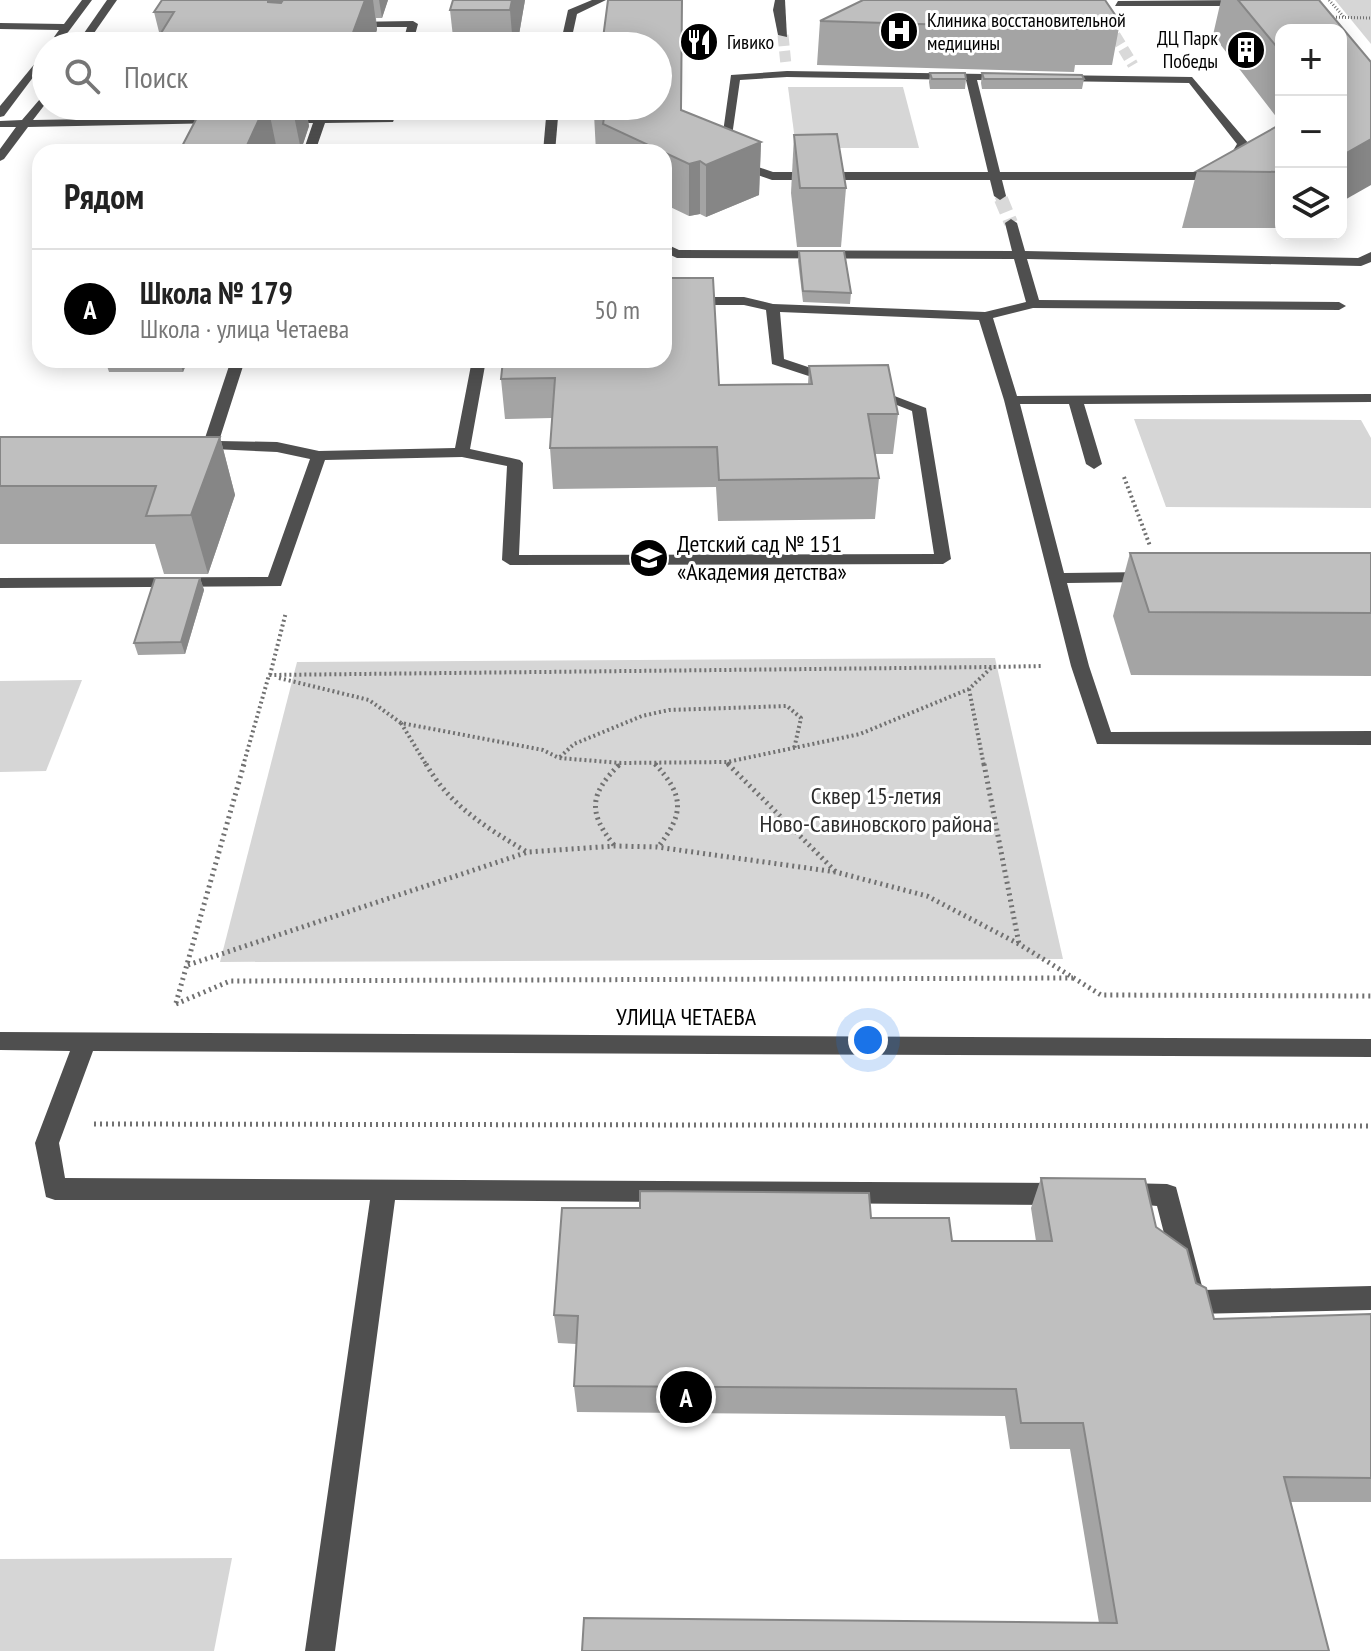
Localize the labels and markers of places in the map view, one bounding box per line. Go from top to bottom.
place label: Клиника восстановительной медицины [927,7,1126,56]
hospital icon: Клиника восстановительной медицины [878,10,920,52]
restaurant icon: Гивико [678,21,720,63]
place label: ДЦ Парк Победы [1157,25,1218,74]
place label: Гивико [727,29,774,55]
building icon: ДЦ Парк Победы [1225,29,1267,71]
place label: Детский сад № 151 «Академия детства» [677,528,847,587]
school or university icon: Детский сад № 151 «Академия детства» [628,537,670,579]
pin: A [660,1367,712,1427]

